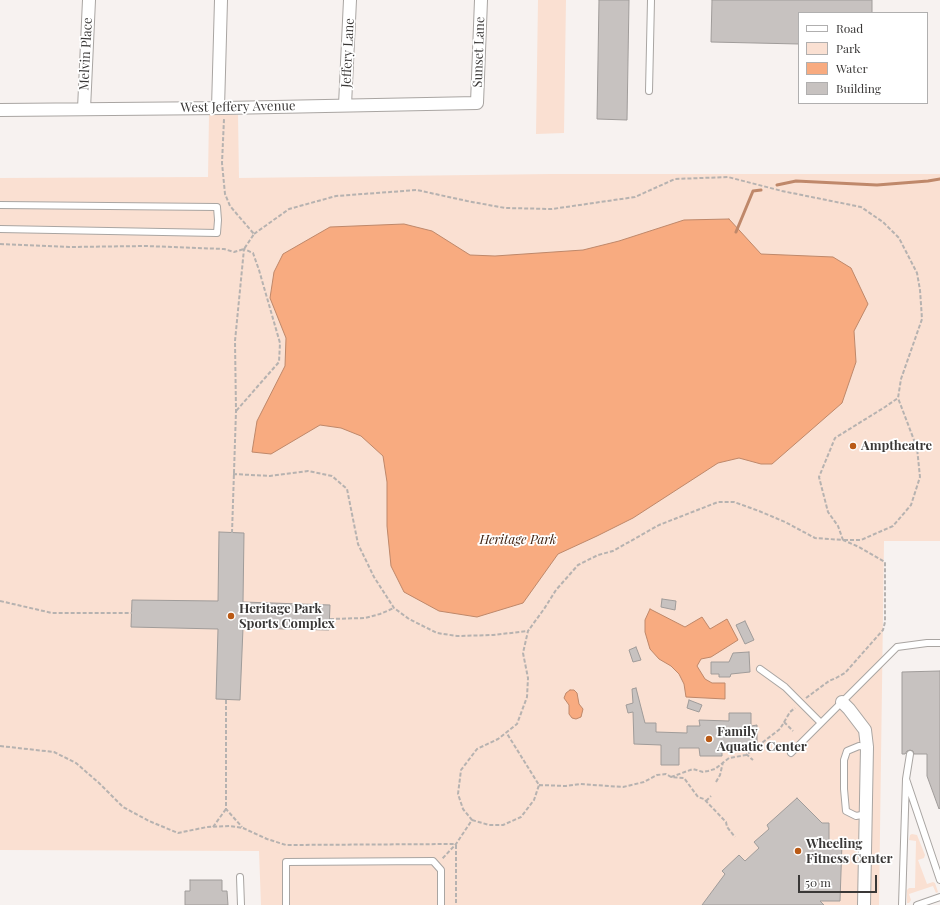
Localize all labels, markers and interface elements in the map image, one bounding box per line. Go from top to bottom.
legend [798,12,928,104]
street label: Sunset Lane [470,16,488,88]
street label: Melvin Place [76,17,96,91]
street label: Jeffery Lane [338,18,358,88]
text: Road [836,20,863,36]
text: Park [836,40,861,56]
text: Water [836,60,868,76]
text: Building [836,80,881,96]
street label: West Jeffery Avenue [180,98,296,116]
place label: Amptheatre [861,438,932,454]
marker: Amptheatre [848,441,858,451]
park label: Heritage Park [480,532,556,548]
place label: Heritage Park Sports Complex [239,601,335,632]
marker: Heritage Park Sports Complex [226,611,236,621]
place label: Family Aquatic Center [717,724,807,755]
marker: Family Aquatic Center [704,734,714,744]
place label: Wheeling Fitness Center [806,836,893,867]
marker: Wheeling Fitness Center [793,846,803,856]
scale bar [800,867,879,893]
text: 50 m [805,874,831,890]

